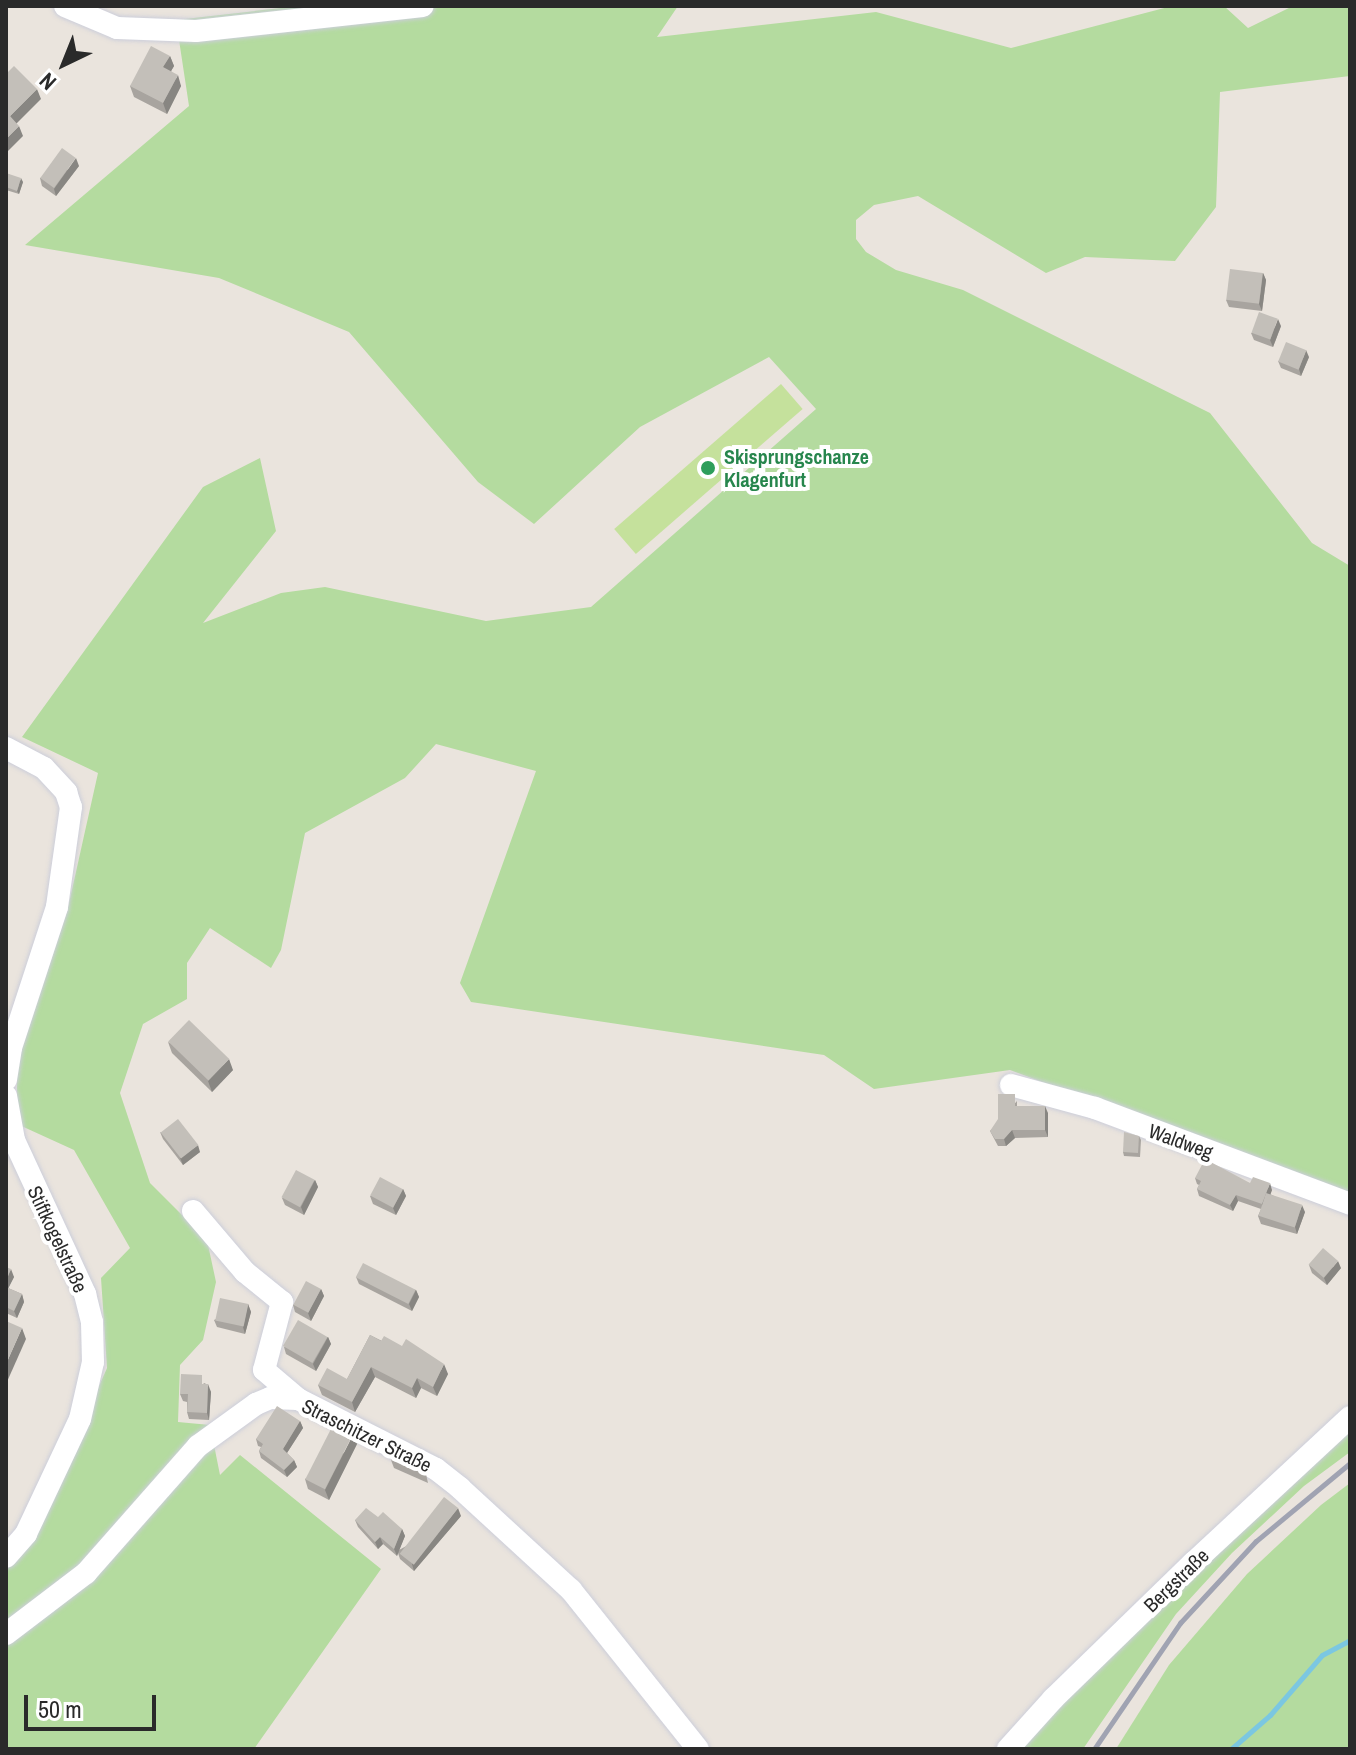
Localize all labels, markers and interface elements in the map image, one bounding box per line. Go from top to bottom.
north arrow [24,24,104,104]
text: N [33,66,63,97]
place label: Skisprungschanze Klagenfurt [724,444,869,491]
marker: Skisprungschanze Klagenfurt [699,459,717,477]
street label: Waldweg [1145,1118,1217,1164]
street label: Stiftkogelstraße [23,1182,93,1296]
street label: Straschitzer Straße [298,1393,436,1477]
street label: Bergstraße [1138,1543,1214,1617]
scale bar [28,1679,160,1729]
text: 50 m [38,1693,82,1725]

